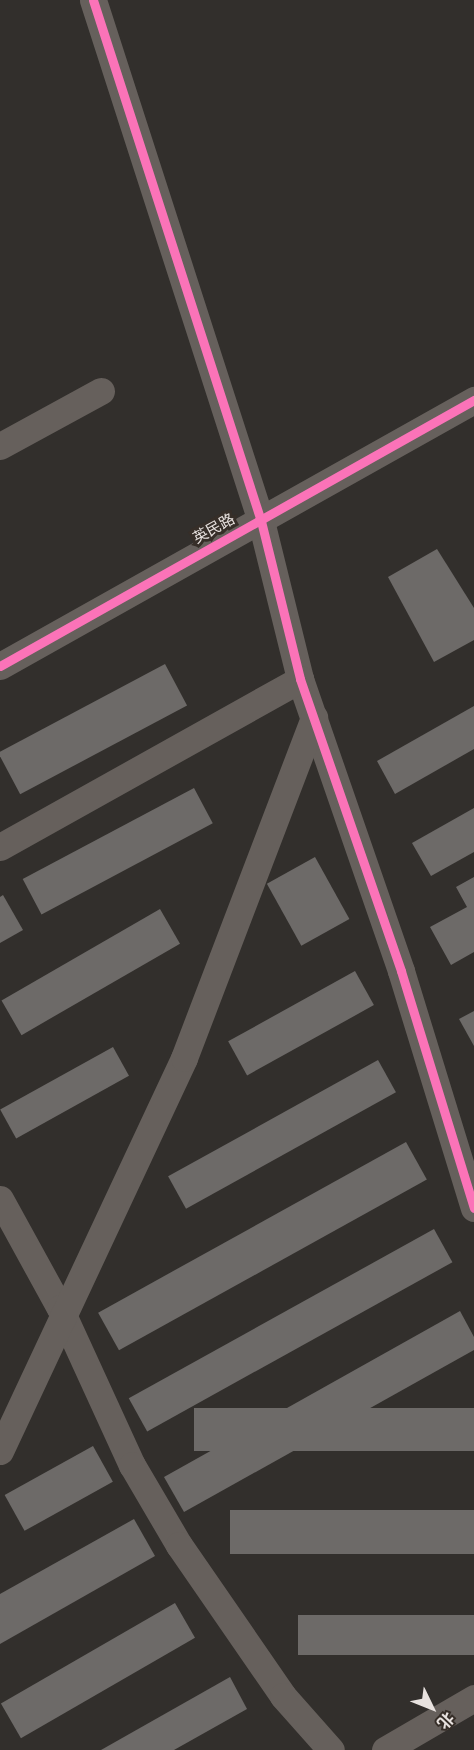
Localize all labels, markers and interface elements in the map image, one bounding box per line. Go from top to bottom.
street label: 英民路 [190,510,238,548]
north arrow [402,1678,462,1738]
text: 北 [433,1708,458,1733]

